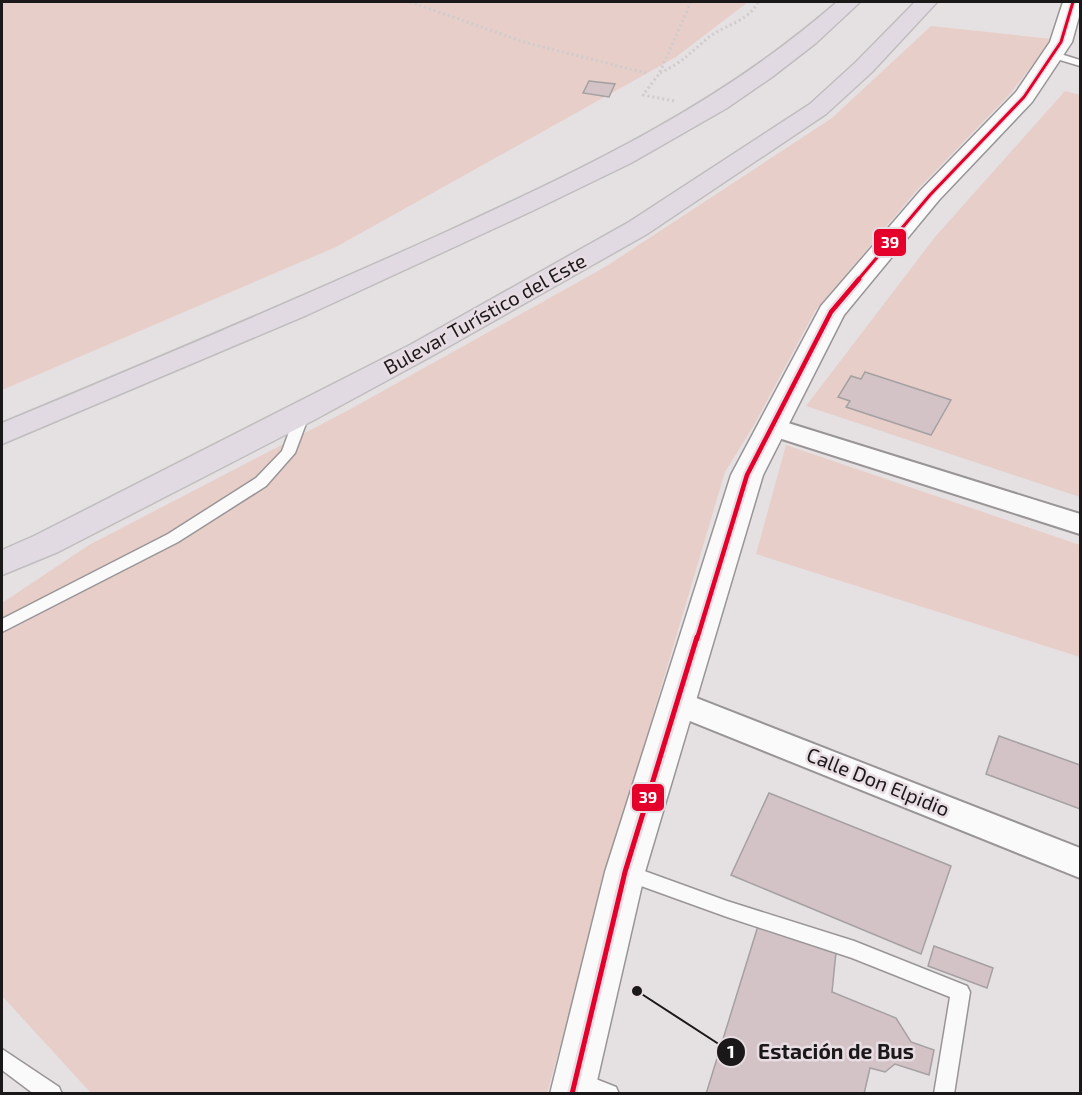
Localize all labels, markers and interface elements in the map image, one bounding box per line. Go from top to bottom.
line badge: 39 [873,228,907,257]
text: 39 [881,232,899,251]
street label: Bulevar Turístico del Este [379,247,590,379]
street label: Calle Don Elpidio [804,742,953,821]
line badge: 39 [631,783,665,812]
text: 39 [639,787,657,806]
callout: Estación de Bus [716,1032,925,1071]
text: Estación de Bus [758,1038,914,1063]
text: 1 [727,1040,735,1062]

